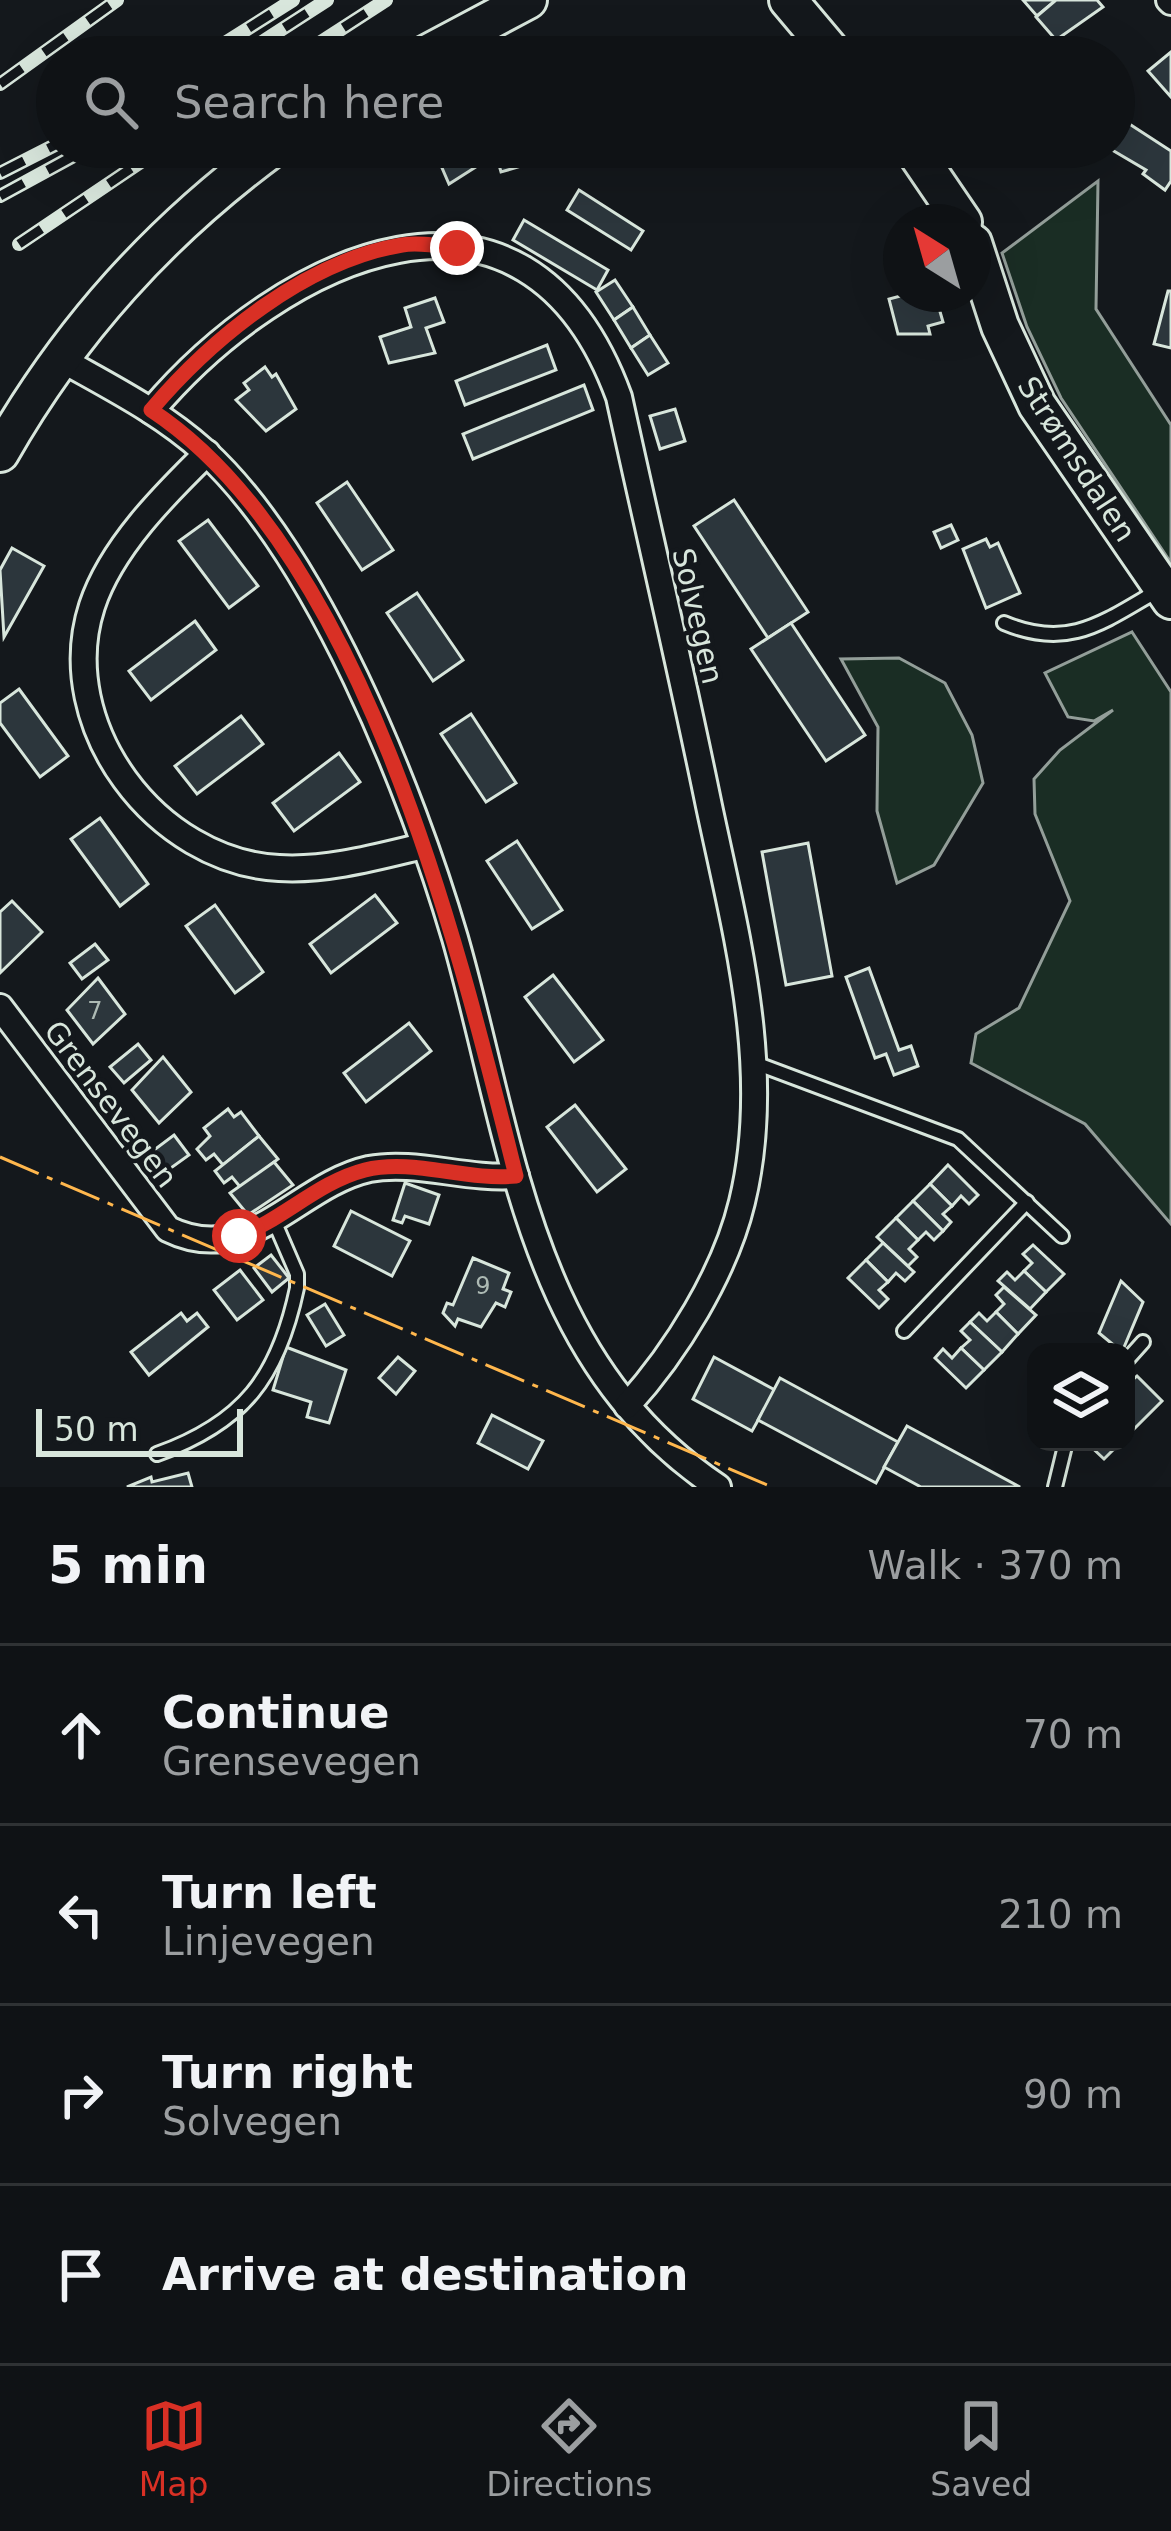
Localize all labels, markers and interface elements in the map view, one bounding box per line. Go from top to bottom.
search box [36,36,1135,168]
icon: search [78,69,144,135]
text: Search here [174,76,444,129]
north arrow [883,204,991,312]
route end [430,221,484,275]
street label: Strømsdalen [1011,370,1143,548]
street label: Solvegen [665,545,731,687]
house number: 7 [87,997,103,1025]
street label: Grensevegen [37,1014,185,1194]
route start [212,1209,266,1263]
house number: 9 [475,1272,491,1300]
map controls [1027,1343,1135,1451]
button: layers [1027,1343,1135,1451]
scale bar [36,1403,243,1456]
text: 50 m [54,1410,139,1449]
text: 5 min [48,1536,208,1595]
text: Walk · 370 m [868,1543,1123,1588]
text: Continue [162,1686,390,1739]
icon: ahead [48,1702,114,1768]
text: 70 m [1023,1712,1123,1757]
text: Grensevegen [162,1739,421,1784]
text: Turn left [162,1866,377,1919]
icon: left [48,1882,114,1948]
text: 210 m [998,1892,1123,1937]
text: Linjevegen [162,1919,375,1964]
text: Turn right [162,2046,413,2099]
icon: right [48,2062,114,2128]
text: 90 m [1023,2072,1123,2117]
text: Solvegen [162,2099,342,2144]
icon: arrive [48,2242,114,2308]
text: Arrive at destination [162,2248,688,2301]
tab: Map [139,2393,209,2504]
tab: Directions [486,2393,652,2504]
tab: Saved [930,2393,1032,2504]

